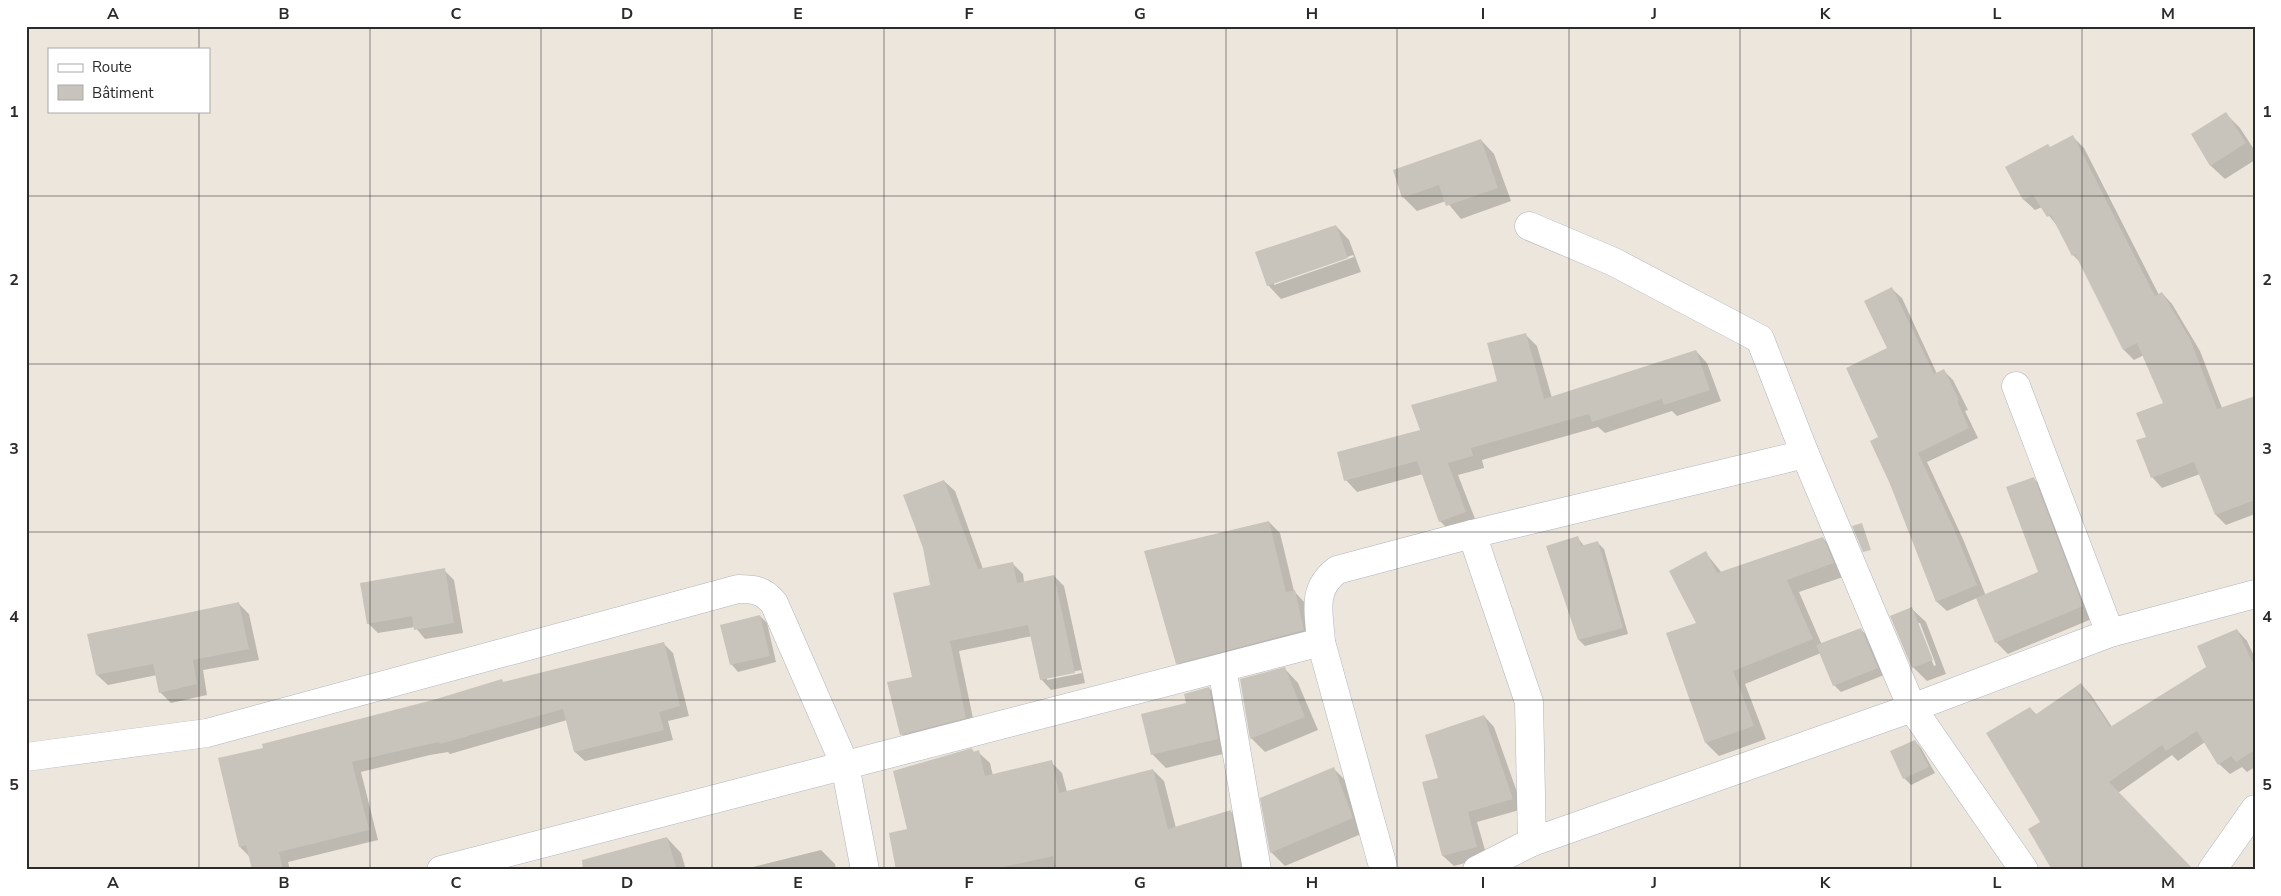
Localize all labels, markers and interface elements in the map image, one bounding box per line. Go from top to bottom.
text: A [107,3,119,25]
text: B [278,3,290,25]
text: C [451,3,462,25]
text: D [621,3,633,25]
text: E [793,3,803,25]
text: F [965,3,974,25]
text: G [1134,3,1146,25]
text: H [1306,3,1318,25]
text: I [1481,3,1485,25]
text: J [1650,3,1657,25]
text: K [1820,3,1832,25]
text: L [1993,3,2002,25]
text: M [2161,3,2175,25]
legend [48,48,210,112]
text: Route [92,57,132,77]
text: Bâtiment [92,83,154,103]
text: 1 [9,101,19,123]
text: 1 [2262,101,2272,123]
text: 2 [9,269,19,291]
text: 2 [2262,269,2272,291]
text: 3 [9,438,19,460]
text: 3 [2262,438,2272,460]
text: 4 [9,606,19,628]
text: 4 [2262,606,2272,628]
text: 5 [9,774,19,796]
text: 5 [2262,774,2272,796]
text: A [107,872,119,894]
text: B [278,872,290,894]
text: C [451,872,462,894]
text: D [621,872,633,894]
text: E [793,872,803,894]
text: F [965,872,974,894]
text: G [1134,872,1146,894]
text: H [1306,872,1318,894]
text: I [1481,872,1485,894]
text: J [1650,872,1657,894]
text: K [1820,872,1832,894]
text: L [1993,872,2002,894]
text: M [2161,872,2175,894]

